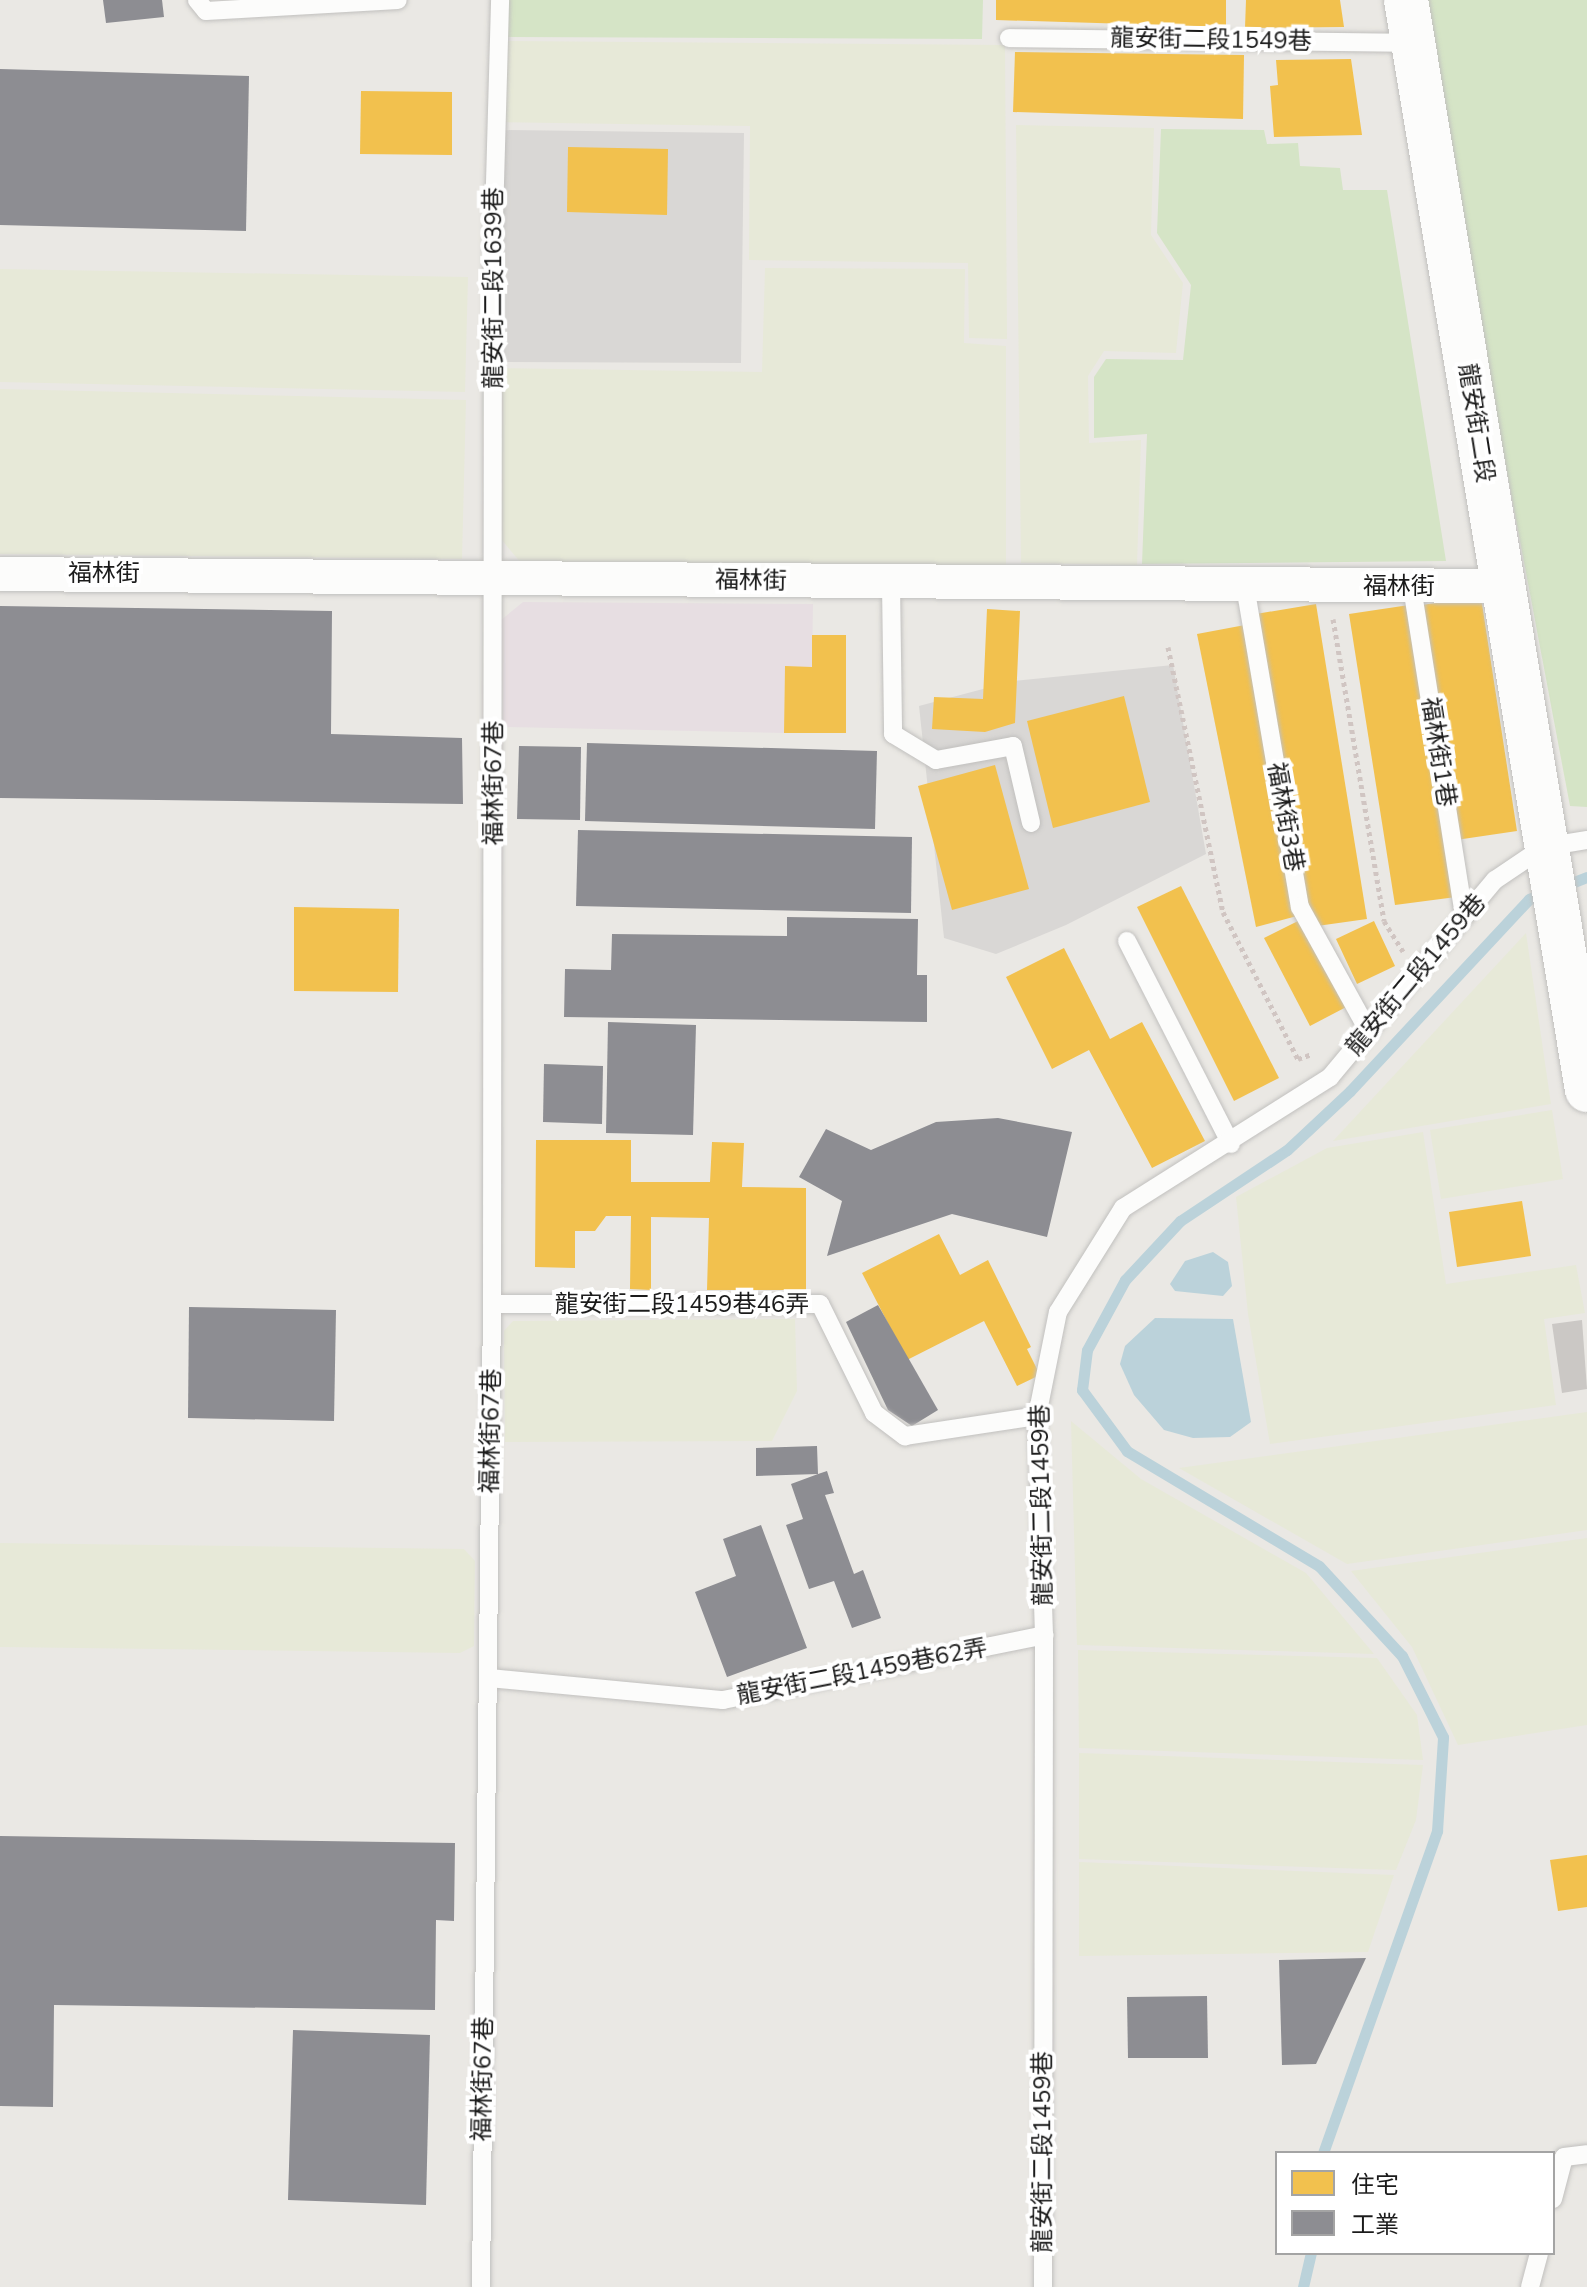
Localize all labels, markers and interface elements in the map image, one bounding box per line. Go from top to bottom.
street label: 龍安街二段1549巷 [1110,24,1312,56]
street label: 龍安街二段1639巷 [480,187,508,389]
street label: 龍安街二段 [1452,361,1500,485]
street label: 福林街 [68,560,140,588]
street label: 福林街 [715,566,787,596]
street label: 福林街 [1363,573,1435,601]
street label: 福林街1巷 [1415,695,1461,809]
street label: 福林街67巷 [480,721,508,845]
street label: 福林街3巷 [1261,760,1309,874]
street label: 龍安街二段1459巷 [1340,889,1492,1061]
street label: 龍安街二段1459巷46弄 [555,1291,809,1319]
street label: 福林街67巷 [476,1368,506,1494]
street label: 龍安街二段1459巷 [1026,1404,1058,1606]
street label: 龍安街二段1459巷62弄 [734,1634,990,1710]
street label: 福林街67巷 [468,2016,498,2142]
street label: 龍安街二段1459巷 [1029,2051,1057,2253]
legend [1275,2151,1555,2255]
text: 住宅 [1351,2169,1399,2201]
text: 工業 [1351,2209,1399,2241]

